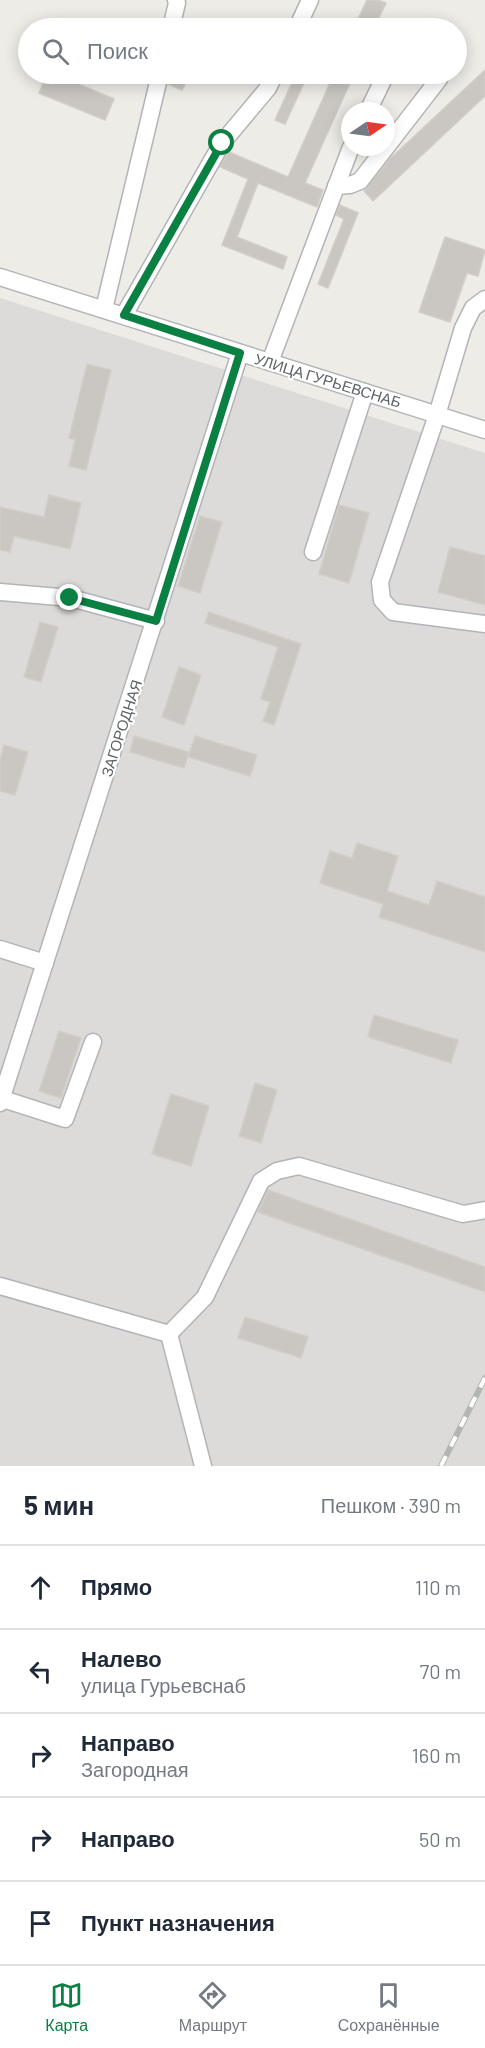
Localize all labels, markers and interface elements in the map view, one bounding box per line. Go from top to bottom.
search box [18,18,467,84]
icon: search [39,35,72,68]
text: Поиск [87,37,148,63]
north arrow [341,102,395,156]
route start [208,129,234,155]
street label: УЛИЦА ГУРЬЕВСНАБ [253,349,404,411]
route end [56,584,82,610]
street label: ЗАГОРОДНАЯ [97,677,145,779]
text: 5 мин [24,1489,94,1520]
text: Пешком · 390 m [321,1493,461,1517]
icon: ahead [24,1571,57,1604]
text: Прямо [81,1573,152,1599]
text: 110 m [415,1575,461,1599]
text: Налево [81,1645,162,1671]
icon: left [24,1655,57,1688]
text: 70 m [420,1659,461,1683]
text: улица Гурьевснаб [81,1673,246,1697]
text: Направо [81,1729,175,1755]
icon: right [24,1739,57,1772]
text: 160 m [412,1743,461,1767]
text: Загородная [81,1757,189,1781]
icon: right [24,1823,57,1856]
text: Направо [81,1825,175,1851]
text: 50 m [419,1827,461,1851]
icon: arrive [24,1907,57,1940]
text: Пункт назначения [81,1909,275,1935]
tab: Карта [45,1979,88,2035]
tab: Маршрут [179,1979,247,2035]
tab: Сохранённые [338,1979,440,2035]

